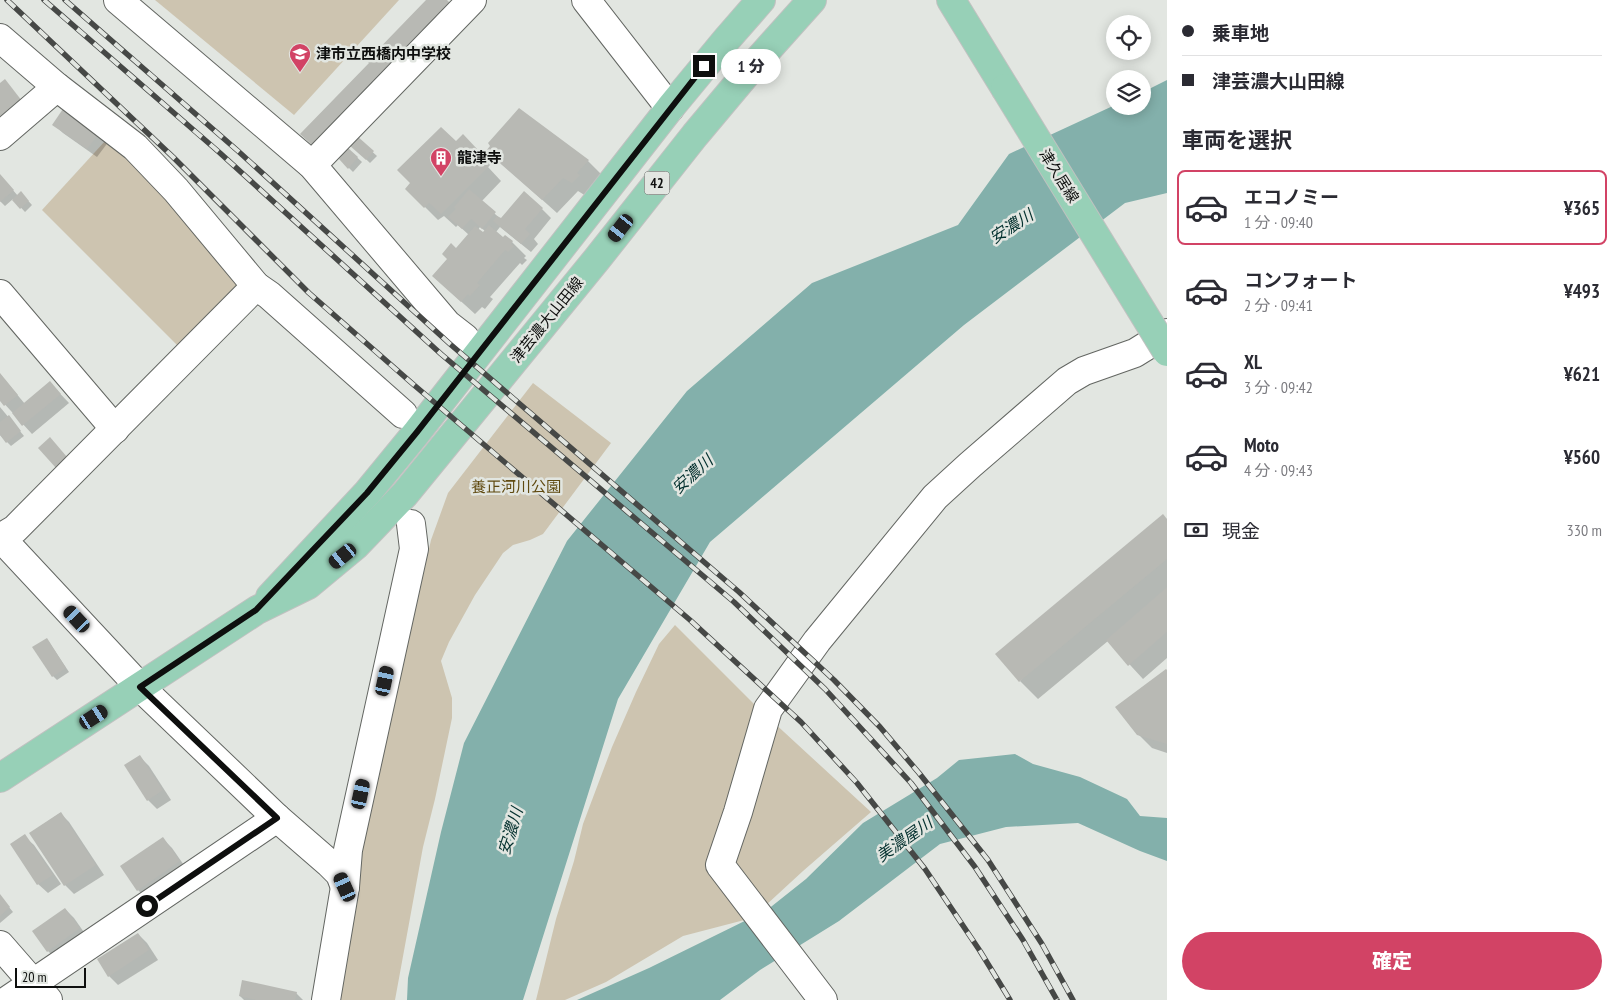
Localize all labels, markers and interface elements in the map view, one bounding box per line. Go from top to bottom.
map controls [1106,15,1151,115]
button: locate [1106,15,1151,60]
text: 乗車地 [1212,21,1269,45]
school or university icon: 津市立西橋内中学校 [288,42,312,73]
place label: 津市立西橋内中学校 [316,44,451,63]
callout: 1 分 [722,48,782,84]
route end [693,55,715,77]
text: 1 分 [738,56,764,76]
text: 津芸濃大山田線 [1212,69,1345,93]
button: layers [1106,70,1151,115]
text: 車両を選択 [1182,126,1292,154]
street label: 津久居線 [1035,145,1083,206]
building icon: 龍津寺 [429,146,453,177]
place label: 龍津寺 [457,148,502,167]
road number: 42 [644,172,670,194]
icon: car [1184,185,1229,230]
text: エコノミー [1244,185,1339,209]
text: ¥365 [1564,196,1600,220]
water label: 安濃川 [985,203,1038,247]
car [605,212,636,244]
text: 1 分 · 09:40 [1244,212,1313,232]
icon: car [1184,268,1229,313]
text: コンフォート [1244,268,1357,292]
street label: 津芸濃大山田線 [506,273,587,366]
text: ¥493 [1564,279,1600,303]
text: 2 分 · 09:41 [1244,295,1313,315]
text: XL [1244,350,1262,374]
icon: car [1184,351,1229,396]
text: ¥621 [1564,362,1600,386]
text: 3 分 · 09:42 [1244,377,1313,397]
text: Moto [1244,433,1279,457]
icon: car [1184,434,1229,479]
text: ¥560 [1564,445,1600,469]
water label: 安濃川 [667,449,718,497]
text: 4 分 · 09:43 [1244,460,1313,480]
park label: 養正河川公園 [471,477,561,496]
icon: cash [1182,516,1210,544]
text: 現金 [1222,519,1260,543]
text: 330 m [1567,520,1602,540]
car [326,541,359,571]
car [61,603,92,635]
car [374,665,395,697]
car [77,703,110,731]
car [350,778,371,810]
water label: 安濃川 [493,803,527,857]
water label: 美濃屋川 [872,811,938,866]
car [332,870,357,904]
route start [136,895,158,917]
button: 確定 [1182,932,1602,990]
scale bar [15,965,86,988]
text: 20 m [22,968,47,986]

